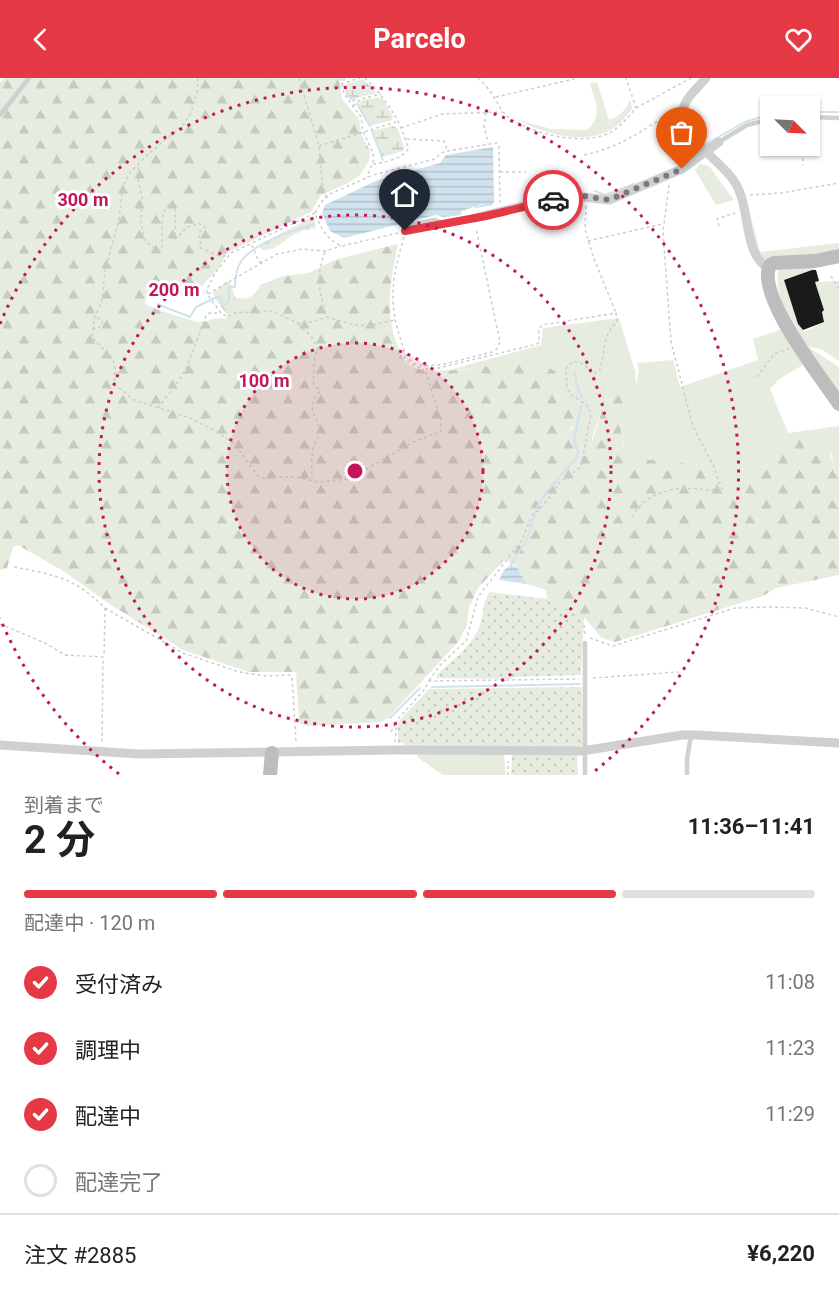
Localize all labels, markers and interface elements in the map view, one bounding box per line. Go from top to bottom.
icon: back [24,23,57,56]
text: Parcelo [373,23,466,55]
icon: heart [782,23,815,56]
north arrow [760,96,820,156]
map controls [760,96,820,156]
pin [656,107,707,169]
icon: bag [665,116,698,149]
pin [379,169,430,231]
courier [523,170,583,230]
icon: home [388,178,421,211]
icon: car [537,184,570,217]
text: 300 m [57,189,109,210]
text: 200 m [148,279,200,300]
text: 100 m [238,370,290,391]
centre of rings [345,461,365,481]
text: 到着まで [24,793,104,817]
text: 11:36–11:41 [688,814,815,839]
text: 2 分 [24,817,95,863]
text: 配達中 · 120 m [24,911,155,935]
icon: check [24,966,57,999]
text: 11:08 [765,970,815,994]
text: 受付済み [75,972,163,997]
icon: check [24,1032,57,1065]
text: 11:23 [765,1036,815,1060]
text: 調理中 [75,1038,141,1063]
icon: check [24,1098,57,1131]
text: 11:29 [765,1102,815,1126]
text: 配達中 [75,1104,141,1129]
text: 配達完了 [75,1170,163,1195]
text: ¥6,220 [747,1241,815,1266]
text: 注文 #2885 [24,1243,136,1268]

